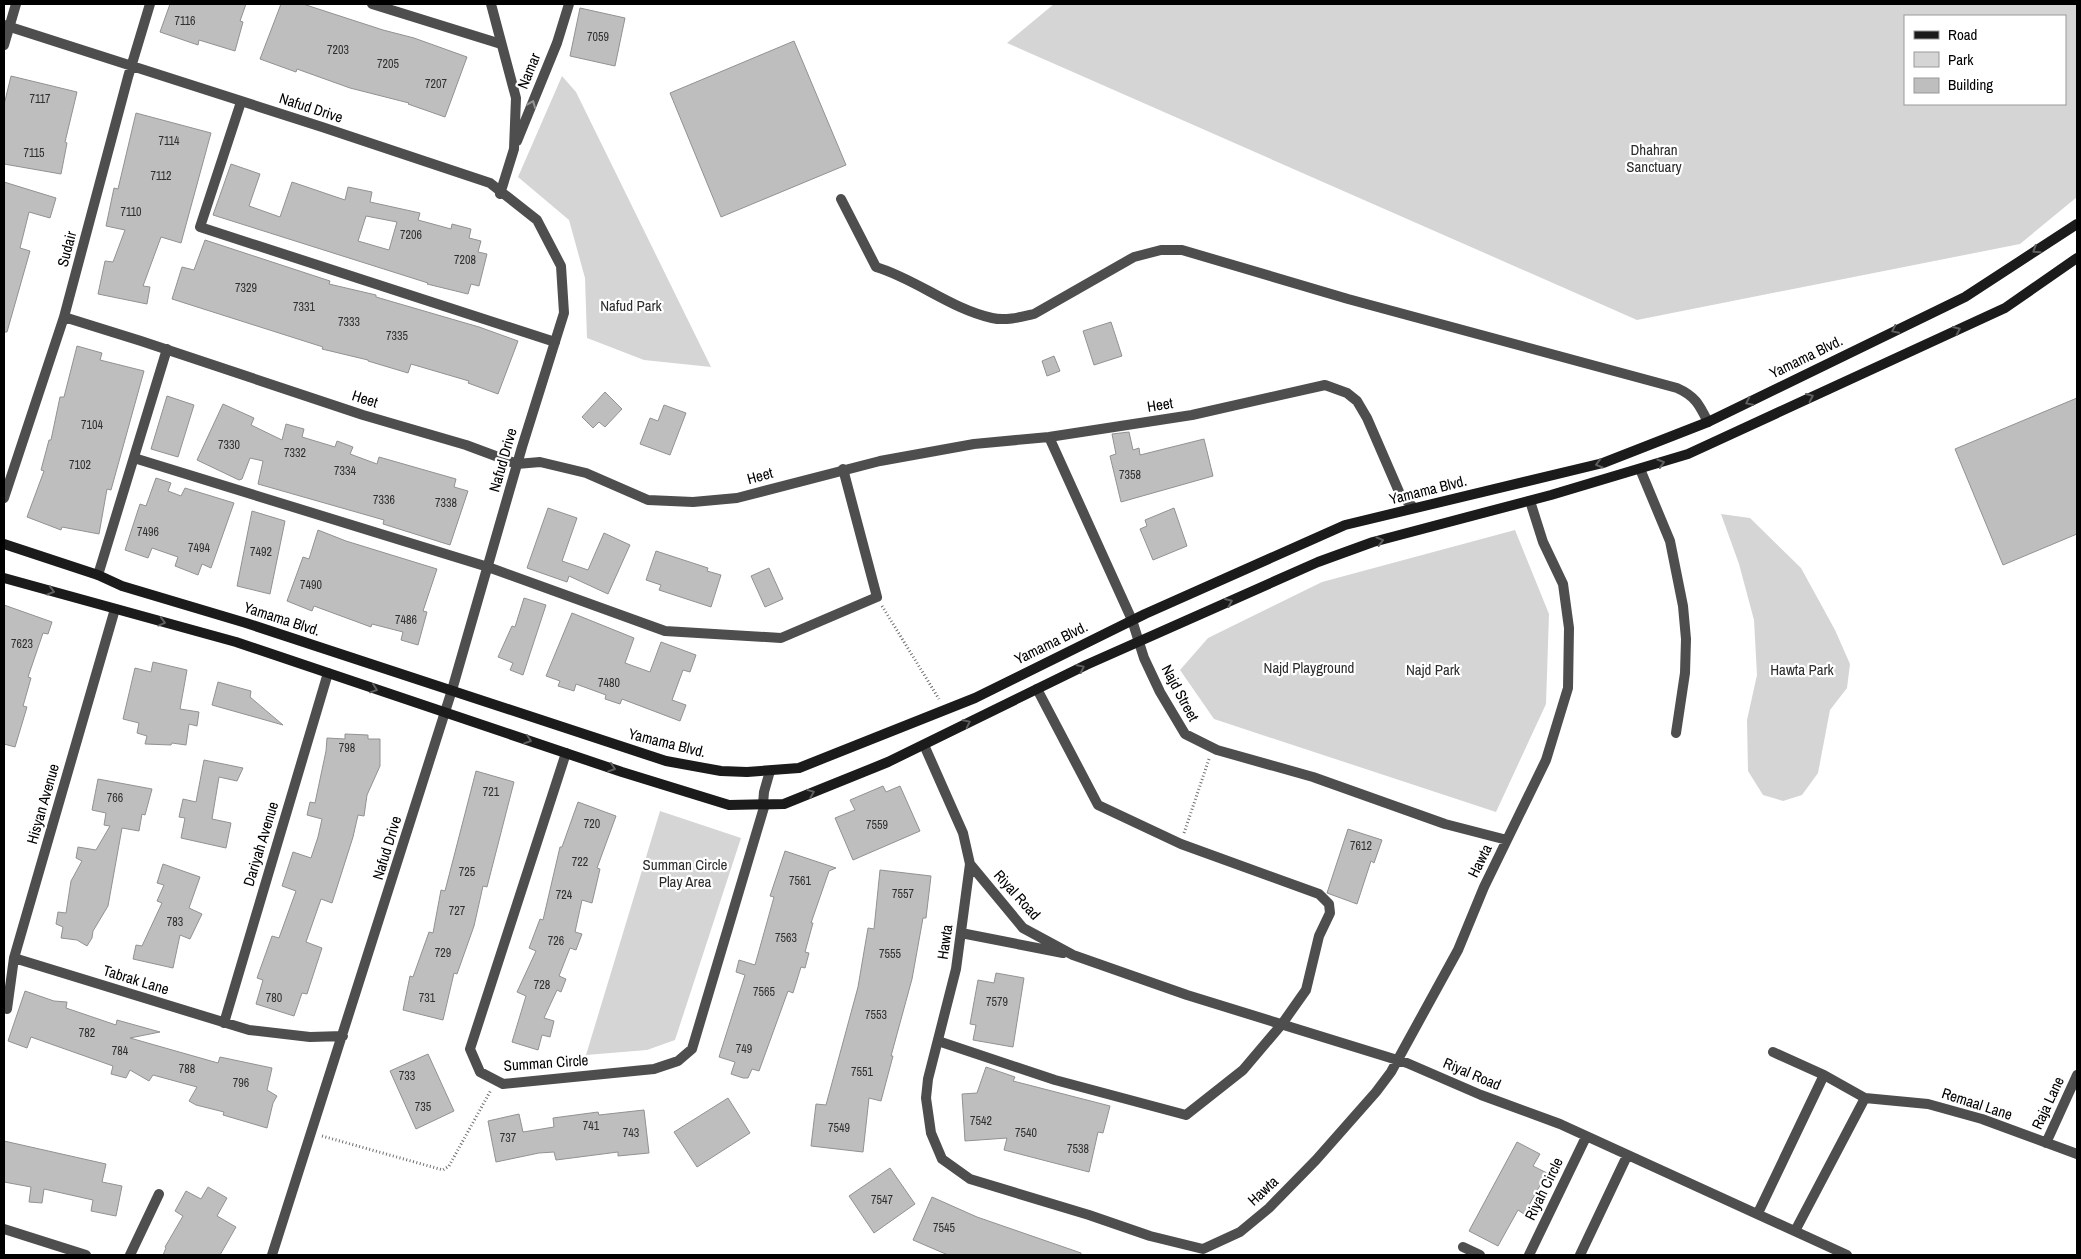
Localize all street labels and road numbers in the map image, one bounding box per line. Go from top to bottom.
street label: Namar [512,50,545,92]
street label: Nafud Drive [277,87,346,128]
street label: Sudair [52,229,81,269]
street label: Yamama Blvd. [1766,330,1846,383]
street label: Heet [350,385,381,413]
street label: Heet [1145,392,1175,417]
street label: Nafud Drive [483,425,522,494]
street label: Heet [745,462,776,489]
street label: Yamama Blvd. [1387,470,1469,509]
street label: Yamama Blvd. [241,596,323,641]
street label: Yamama Blvd. [1011,616,1091,669]
street label: Najd Street [1157,661,1204,725]
street label: Yamama Blvd. [626,723,708,762]
street label: Hisyan Avenue [21,761,64,846]
street label: Dariyah Avenue [238,799,283,889]
street label: Nafud Drive [367,813,406,882]
street label: Hawta [1462,840,1497,881]
street label: Riyal Road [989,865,1046,924]
street label: Hawta [932,923,957,961]
street label: Tabrak Lane [101,960,172,1000]
street label: Summan Circle [503,1049,589,1076]
street label: Riyal Road [1440,1052,1504,1095]
street label: Raja Lane [2026,1073,2069,1133]
street label: Remaal Lane [1939,1082,2015,1125]
street label: Riyah Circle [1519,1154,1568,1224]
street label: Hawta [1243,1171,1283,1210]

